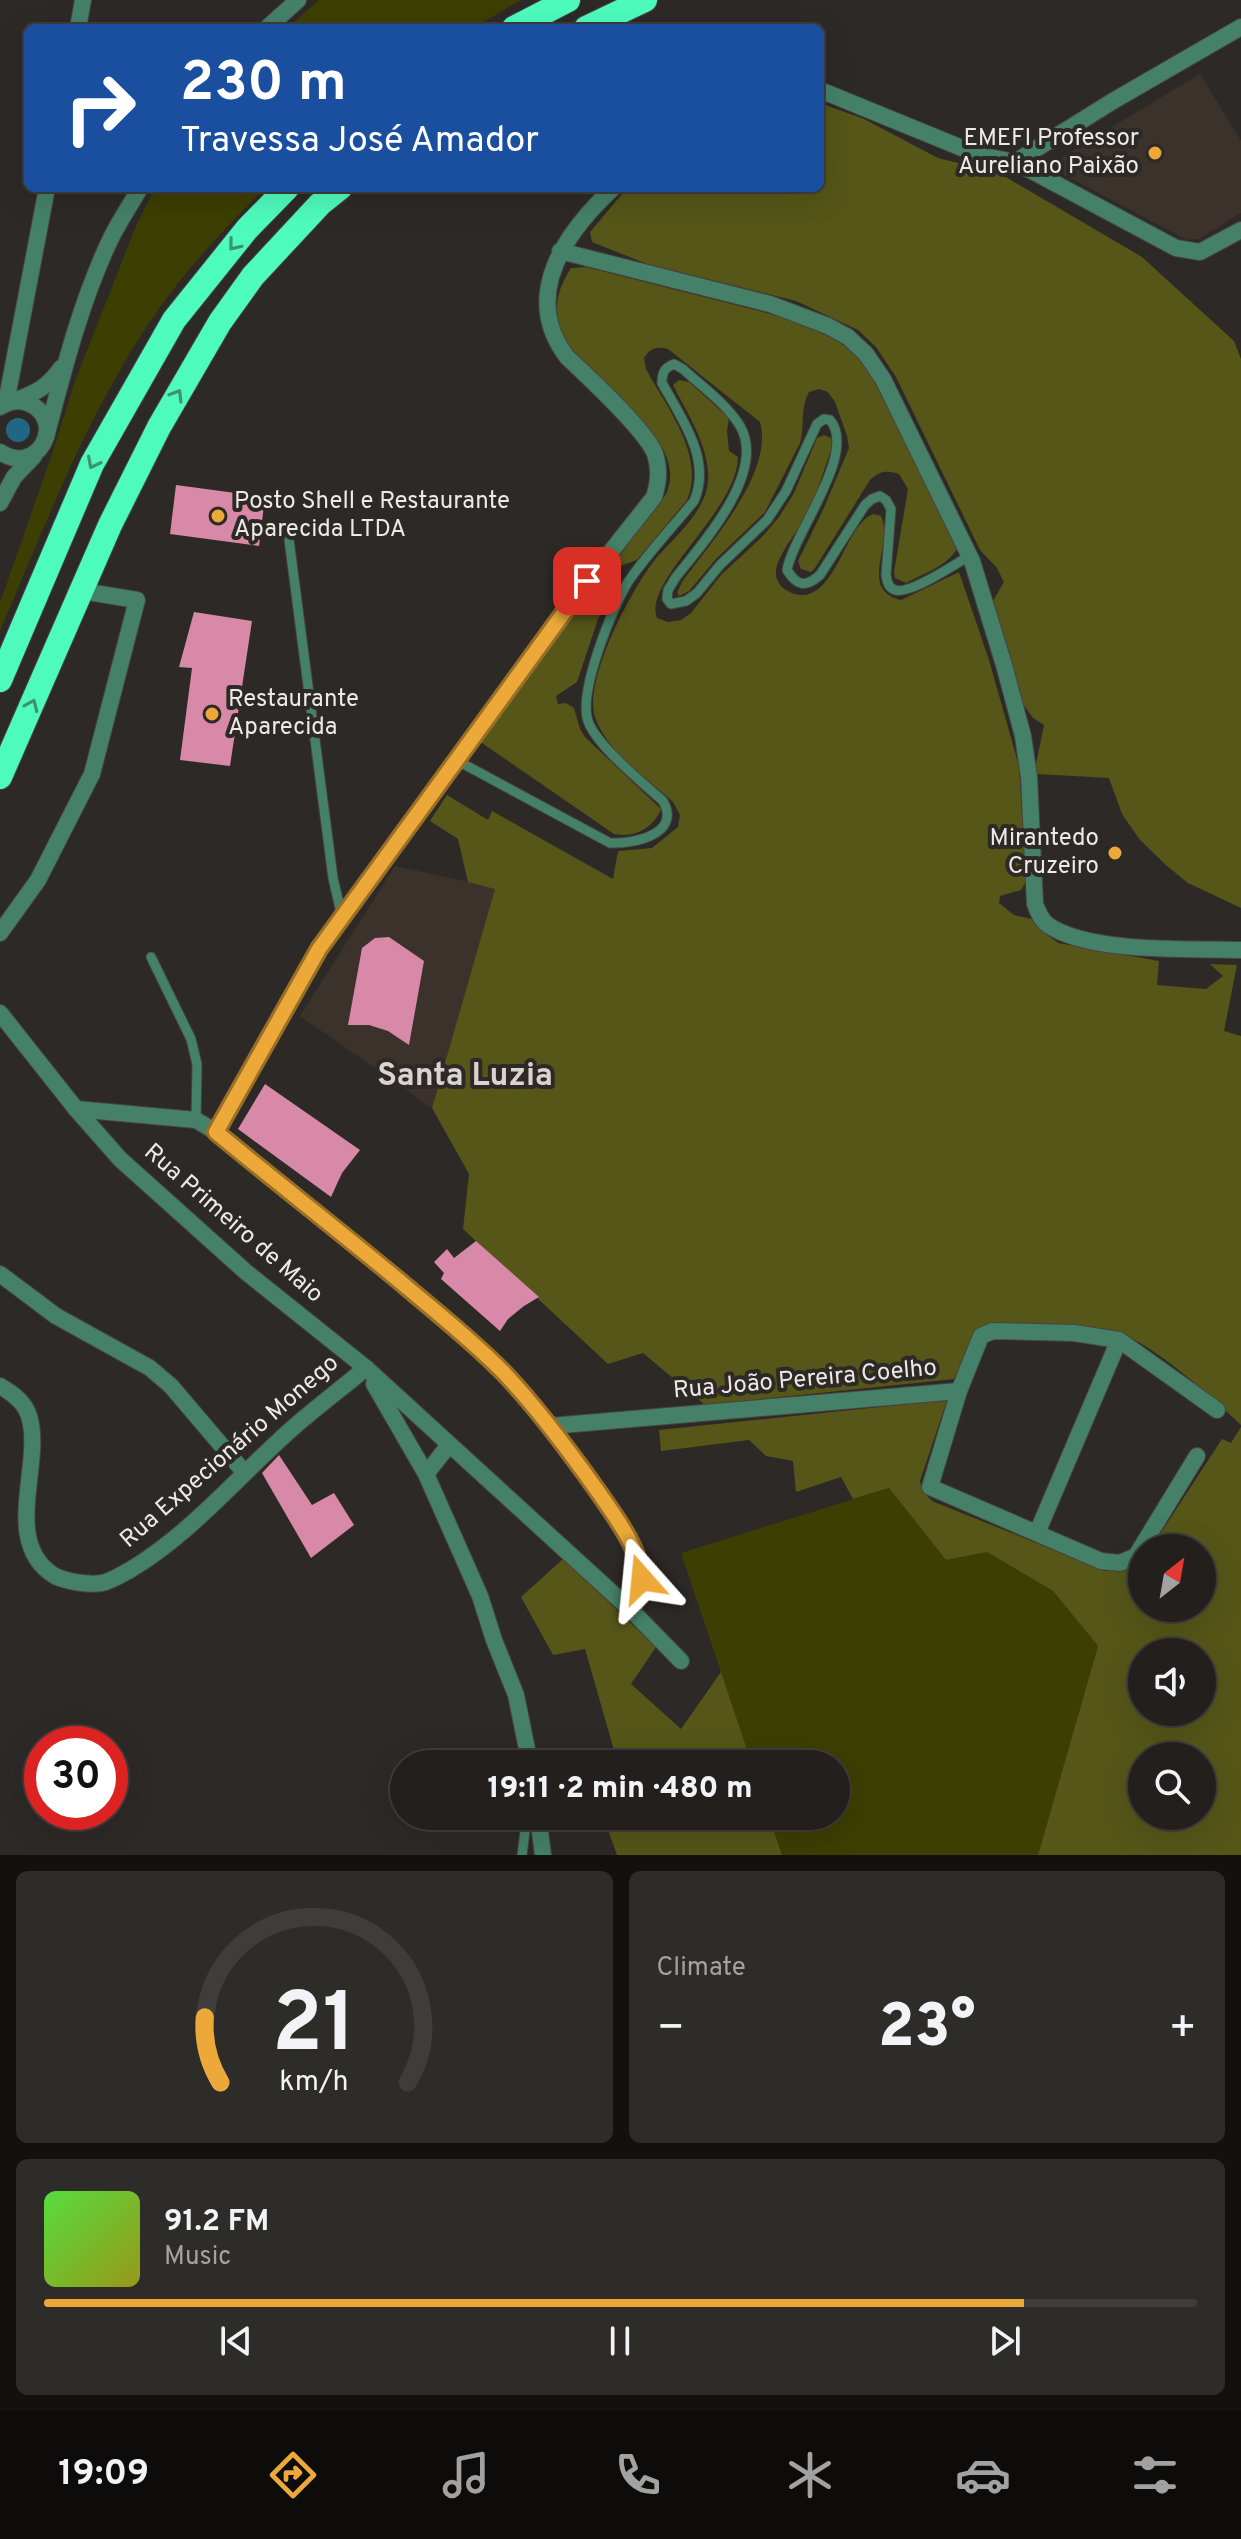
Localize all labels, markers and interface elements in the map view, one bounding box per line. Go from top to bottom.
text: 230 m [180,50,347,120]
icon: right [48,56,152,160]
text: Travessa José Amador [180,119,539,165]
place label: EMEFI Professor Aureliano Paixão [958,124,1139,182]
marker: EMEFI Professor Aureliano Paixão [1146,144,1164,162]
one-way arrow [229,236,244,250]
one-way arrow [167,389,183,404]
one-way arrow [88,454,103,469]
place label: Posto Shell e Restaurante Aparecida LTDA [234,487,510,545]
marker: Posto Shell e Restaurante Aparecida LTDA [209,507,227,525]
pin [553,547,621,615]
icon: arrive [565,559,609,603]
place label: Restaurante Aparecida [228,685,359,743]
one-way arrow [22,699,38,714]
marker: Restaurante Aparecida [203,705,221,723]
place label: Mirantedo Cruzeiro [990,824,1099,882]
marker: Mirantedo Cruzeiro [1106,844,1124,862]
district label: Santa Luzia [377,1057,553,1097]
street label: Rua Primeiro de Maio [137,1138,329,1310]
street label: Rua Expecionário Monego [114,1349,346,1555]
street label: Rua João Pereira Coelho [672,1354,938,1406]
north arrow [1128,1534,1216,1622]
map controls [1128,1534,1216,1830]
position arrow [600,1537,684,1621]
button: sound [1128,1638,1216,1726]
speed limit sign: 30 [24,1726,128,1830]
button: search [1128,1742,1216,1830]
text: 19:11 · 2 min · 480 m [488,1771,753,1808]
text: Climate [657,1952,746,1985]
text: 21 [272,1976,356,2081]
text: 23° [878,1992,976,2068]
text: − [657,2002,685,2058]
text: + [1169,2002,1197,2058]
text: km/h [280,2065,349,2101]
text: 91.2 FM [164,2204,269,2241]
text: Music [164,2241,231,2274]
icon: previous [214,2319,258,2363]
icon: pause [598,2319,642,2363]
icon: next [983,2319,1027,2363]
icon: directions [265,2447,321,2503]
icon: music [438,2447,494,2503]
icon: phone [610,2447,666,2503]
icon: climate [782,2447,838,2503]
icon: car [955,2447,1011,2503]
icon: filters [1127,2447,1183,2503]
text: 19:09 [58,2452,149,2498]

